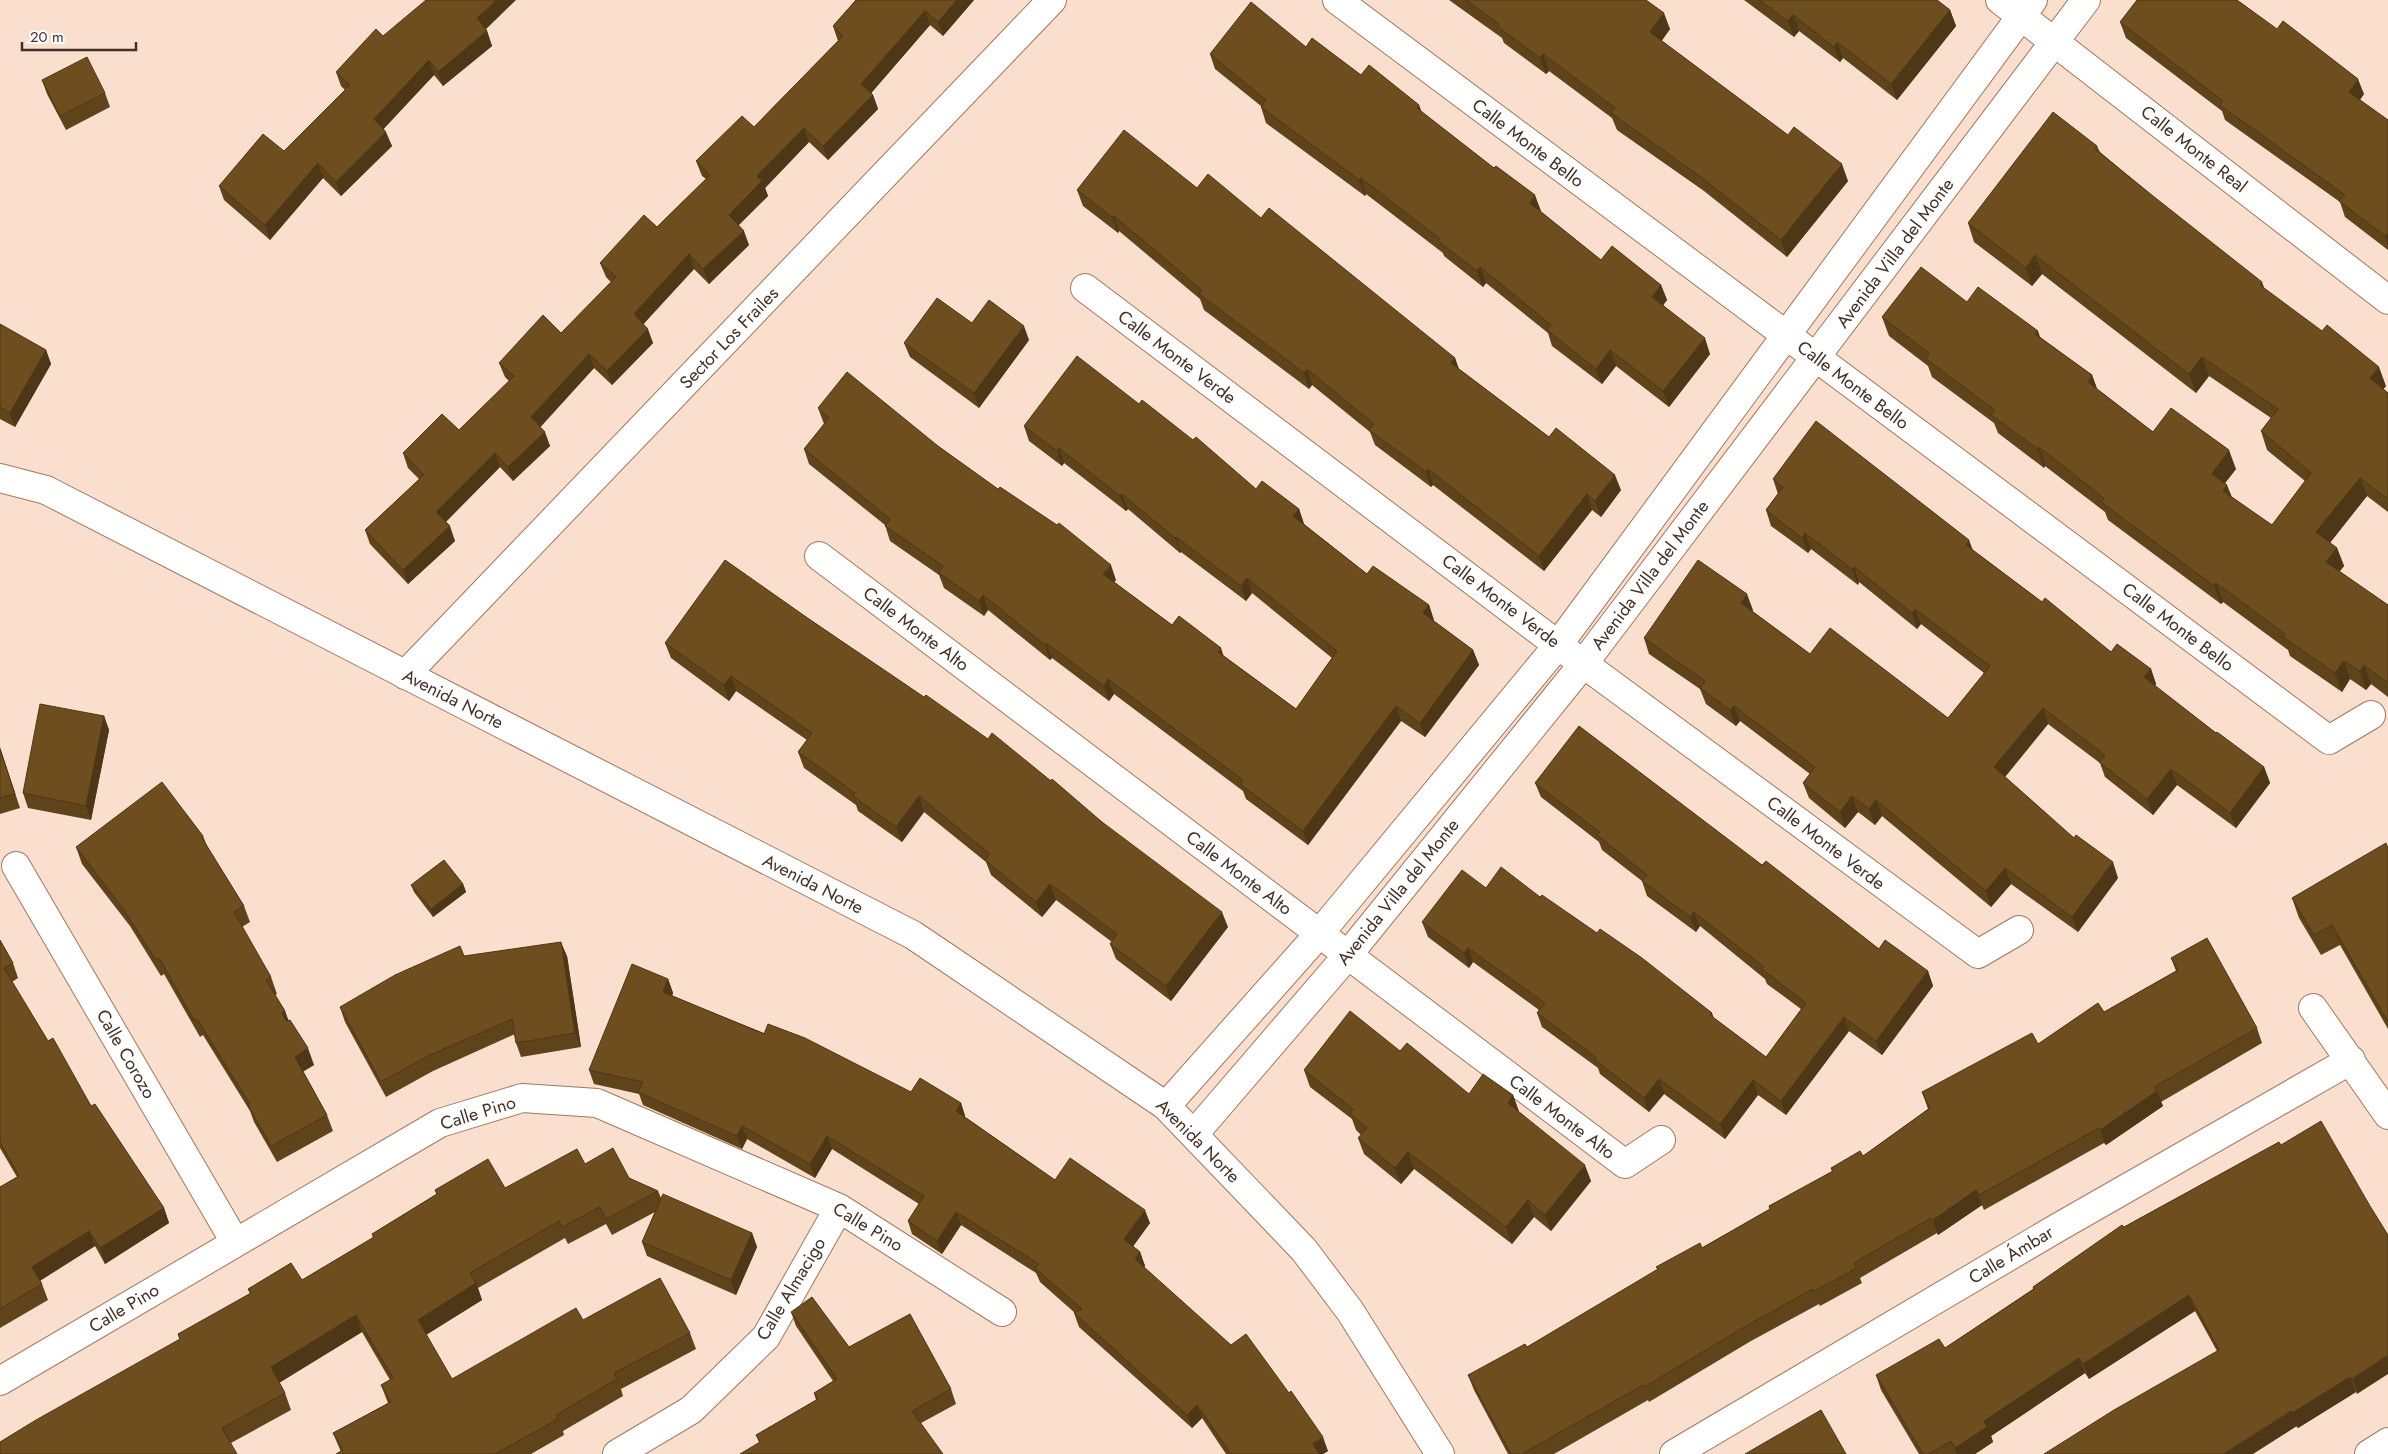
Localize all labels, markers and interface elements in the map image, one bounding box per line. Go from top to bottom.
scale bar [22,20,136,52]
text: 20 m [30,26,64,48]
street label: Calle Monte Bello [1467,92,1590,194]
street label: Calle Monte Real [2135,99,2253,199]
street label: Avenida Villa del Monte [1830,173,1960,333]
street label: Sector Los Frailes [674,281,784,395]
street label: Calle Monte Verde [1112,304,1242,410]
street label: Calle Monte Bello [1792,334,1915,436]
street label: Avenida Villa del Monte [1585,495,1715,655]
street label: Calle Monte Verde [1436,548,1566,654]
street label: Calle Monte Bello [2117,576,2240,678]
street label: Calle Monte Alto [857,580,975,678]
street label: Avenida Norte [398,662,508,736]
street label: Calle Monte Verde [1761,790,1891,896]
street label: Avenida Villa del Monte [1331,813,1465,971]
street label: Calle Monte Alto [1180,824,1298,922]
street label: Avenida Norte [758,847,868,921]
street label: Calle Corozo [90,1004,162,1104]
street label: Calle Monte Alto [1503,1068,1621,1166]
street label: Calle Pino [437,1089,519,1137]
street label: Avenida Norte [1150,1093,1246,1189]
street label: Calle Pino [828,1196,908,1258]
street label: Calle Ámbar [1964,1219,2059,1291]
street label: Calle Almacigo [750,1232,832,1345]
street label: Calle Pino [84,1277,164,1339]

